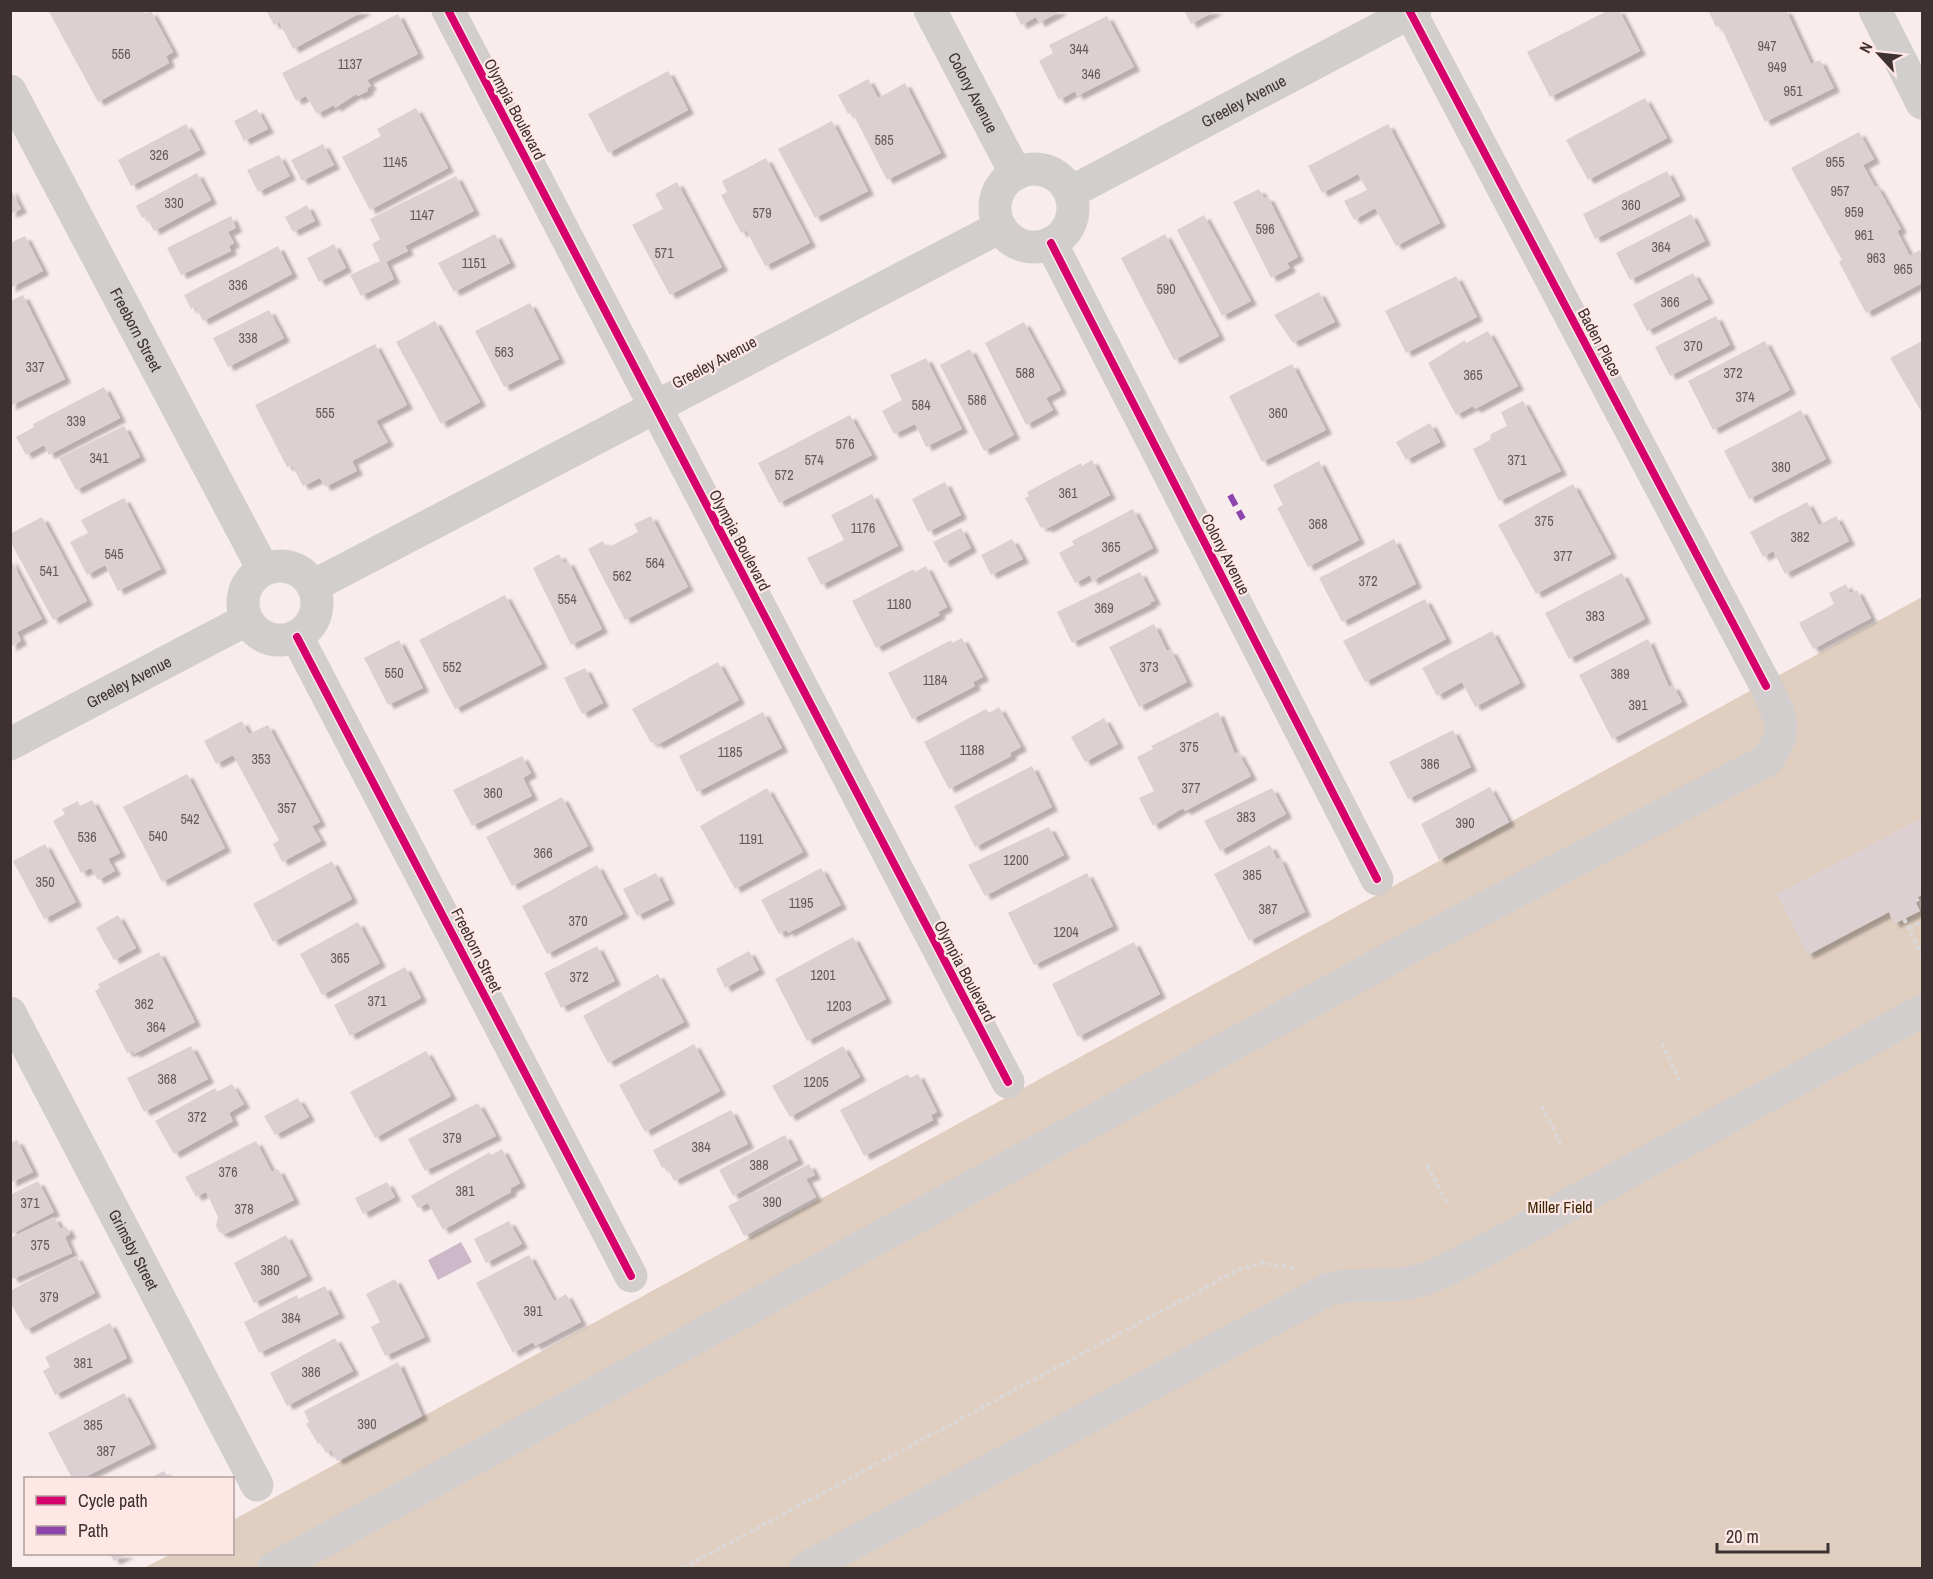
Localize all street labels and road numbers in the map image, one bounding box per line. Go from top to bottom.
street label: Colony Avenue [943,48,1003,136]
street label: Olympia Boulevard [479,55,551,163]
street label: Greeley Avenue [1197,69,1290,132]
street label: Freeborn Street [105,284,168,376]
street label: Baden Place [1573,304,1627,380]
street label: Greeley Avenue [668,330,760,394]
street label: Olympia Boulevard [704,486,776,594]
street label: Colony Avenue [1196,510,1256,598]
street label: Greeley Avenue [82,650,175,713]
street label: Freeborn Street [446,904,508,996]
street label: Olympia Boulevard [929,917,1001,1025]
street label: Grimsby Street [104,1205,164,1294]

